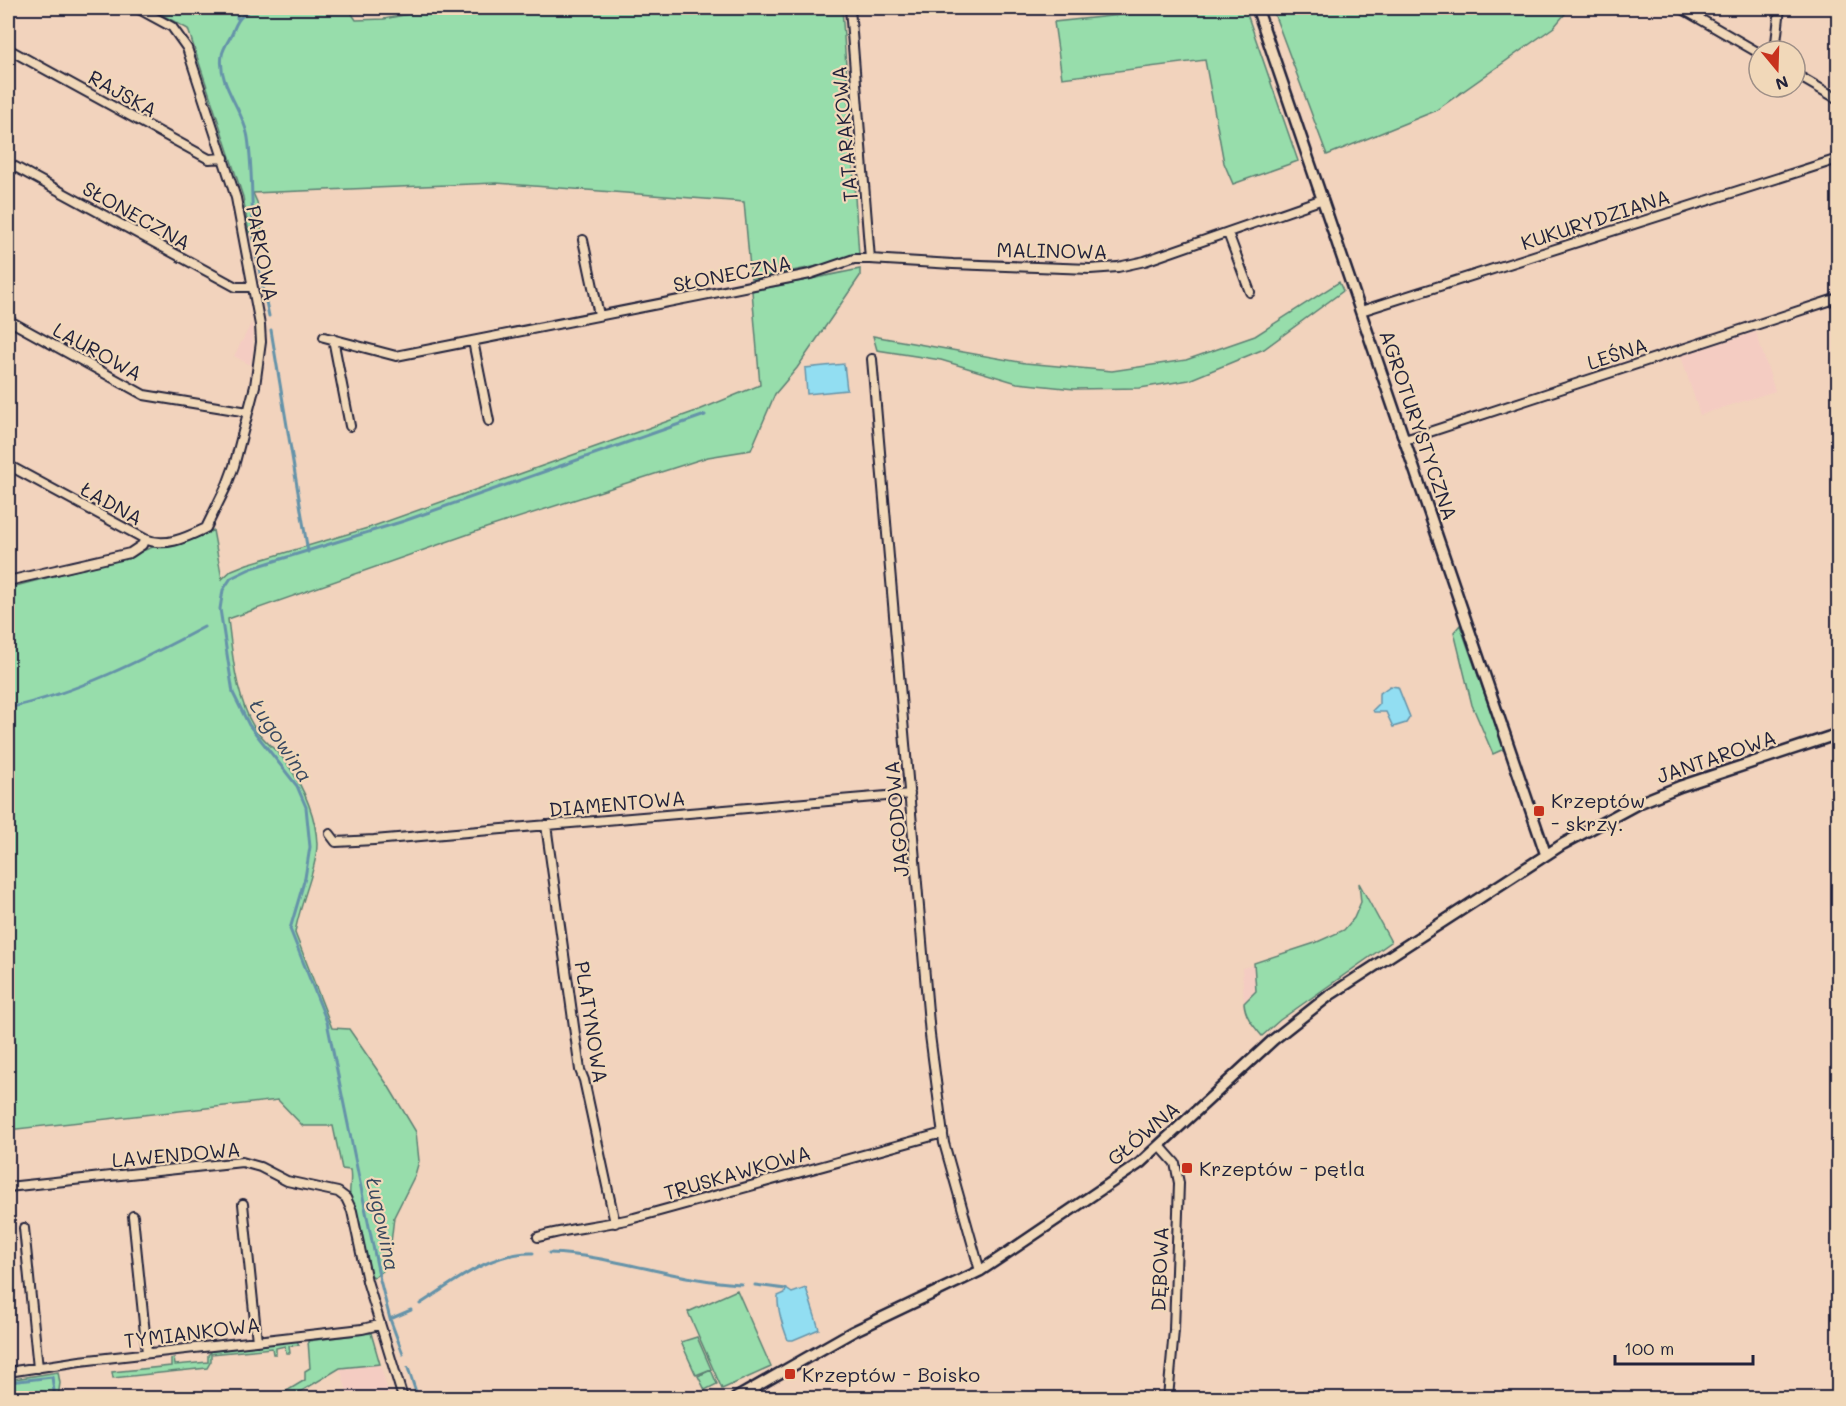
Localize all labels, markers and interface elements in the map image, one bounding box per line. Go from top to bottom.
north arrow [1747,39,1807,99]
street label: RAJSKA [84,63,162,123]
street label: TATARAKOWA [825,65,863,203]
text: N [1773,72,1791,96]
street label: SŁONECZNA [78,175,196,255]
street label: KUKURYDZIANA [1517,183,1673,255]
street label: PARKOWA [241,203,285,303]
street label: MALINOWA [996,236,1108,264]
street label: SŁONECZNA [671,249,793,297]
street label: LAUROWA [49,316,147,386]
street label: AGROTURYSTYCZNA [1374,326,1464,524]
street label: LEŚNA [1584,331,1650,375]
street label: ŁADNA [77,475,147,531]
water label: Ługowina [244,693,320,787]
street label: JANTAROWA [1653,723,1779,789]
street label: JAGODOWA [878,760,914,878]
street label: DIAMENTOWA [548,784,686,822]
place label: Krzeptów - skrzy. [1551,787,1645,836]
marker: Krzeptów - skrzy. [1532,804,1546,818]
street label: PLATYNOWA [570,959,614,1085]
street label: GŁÓWNA [1101,1095,1185,1171]
street label: LAWENDOWA [111,1135,241,1173]
street label: TRUSKAWKOWA [661,1139,813,1205]
place label: Krzeptów - pętla [1199,1155,1365,1181]
marker: Krzeptów - pętla [1180,1161,1194,1175]
water label: Ługowina [361,1175,407,1273]
street label: DĘBOWA [1145,1226,1173,1312]
street label: TYMIANKOWA [122,1311,262,1353]
scale bar [1615,1328,1753,1366]
text: 100 m [1624,1336,1674,1360]
place label: Krzeptów - Boisko [802,1361,980,1387]
marker: Krzeptów - Boisko [783,1367,797,1381]

